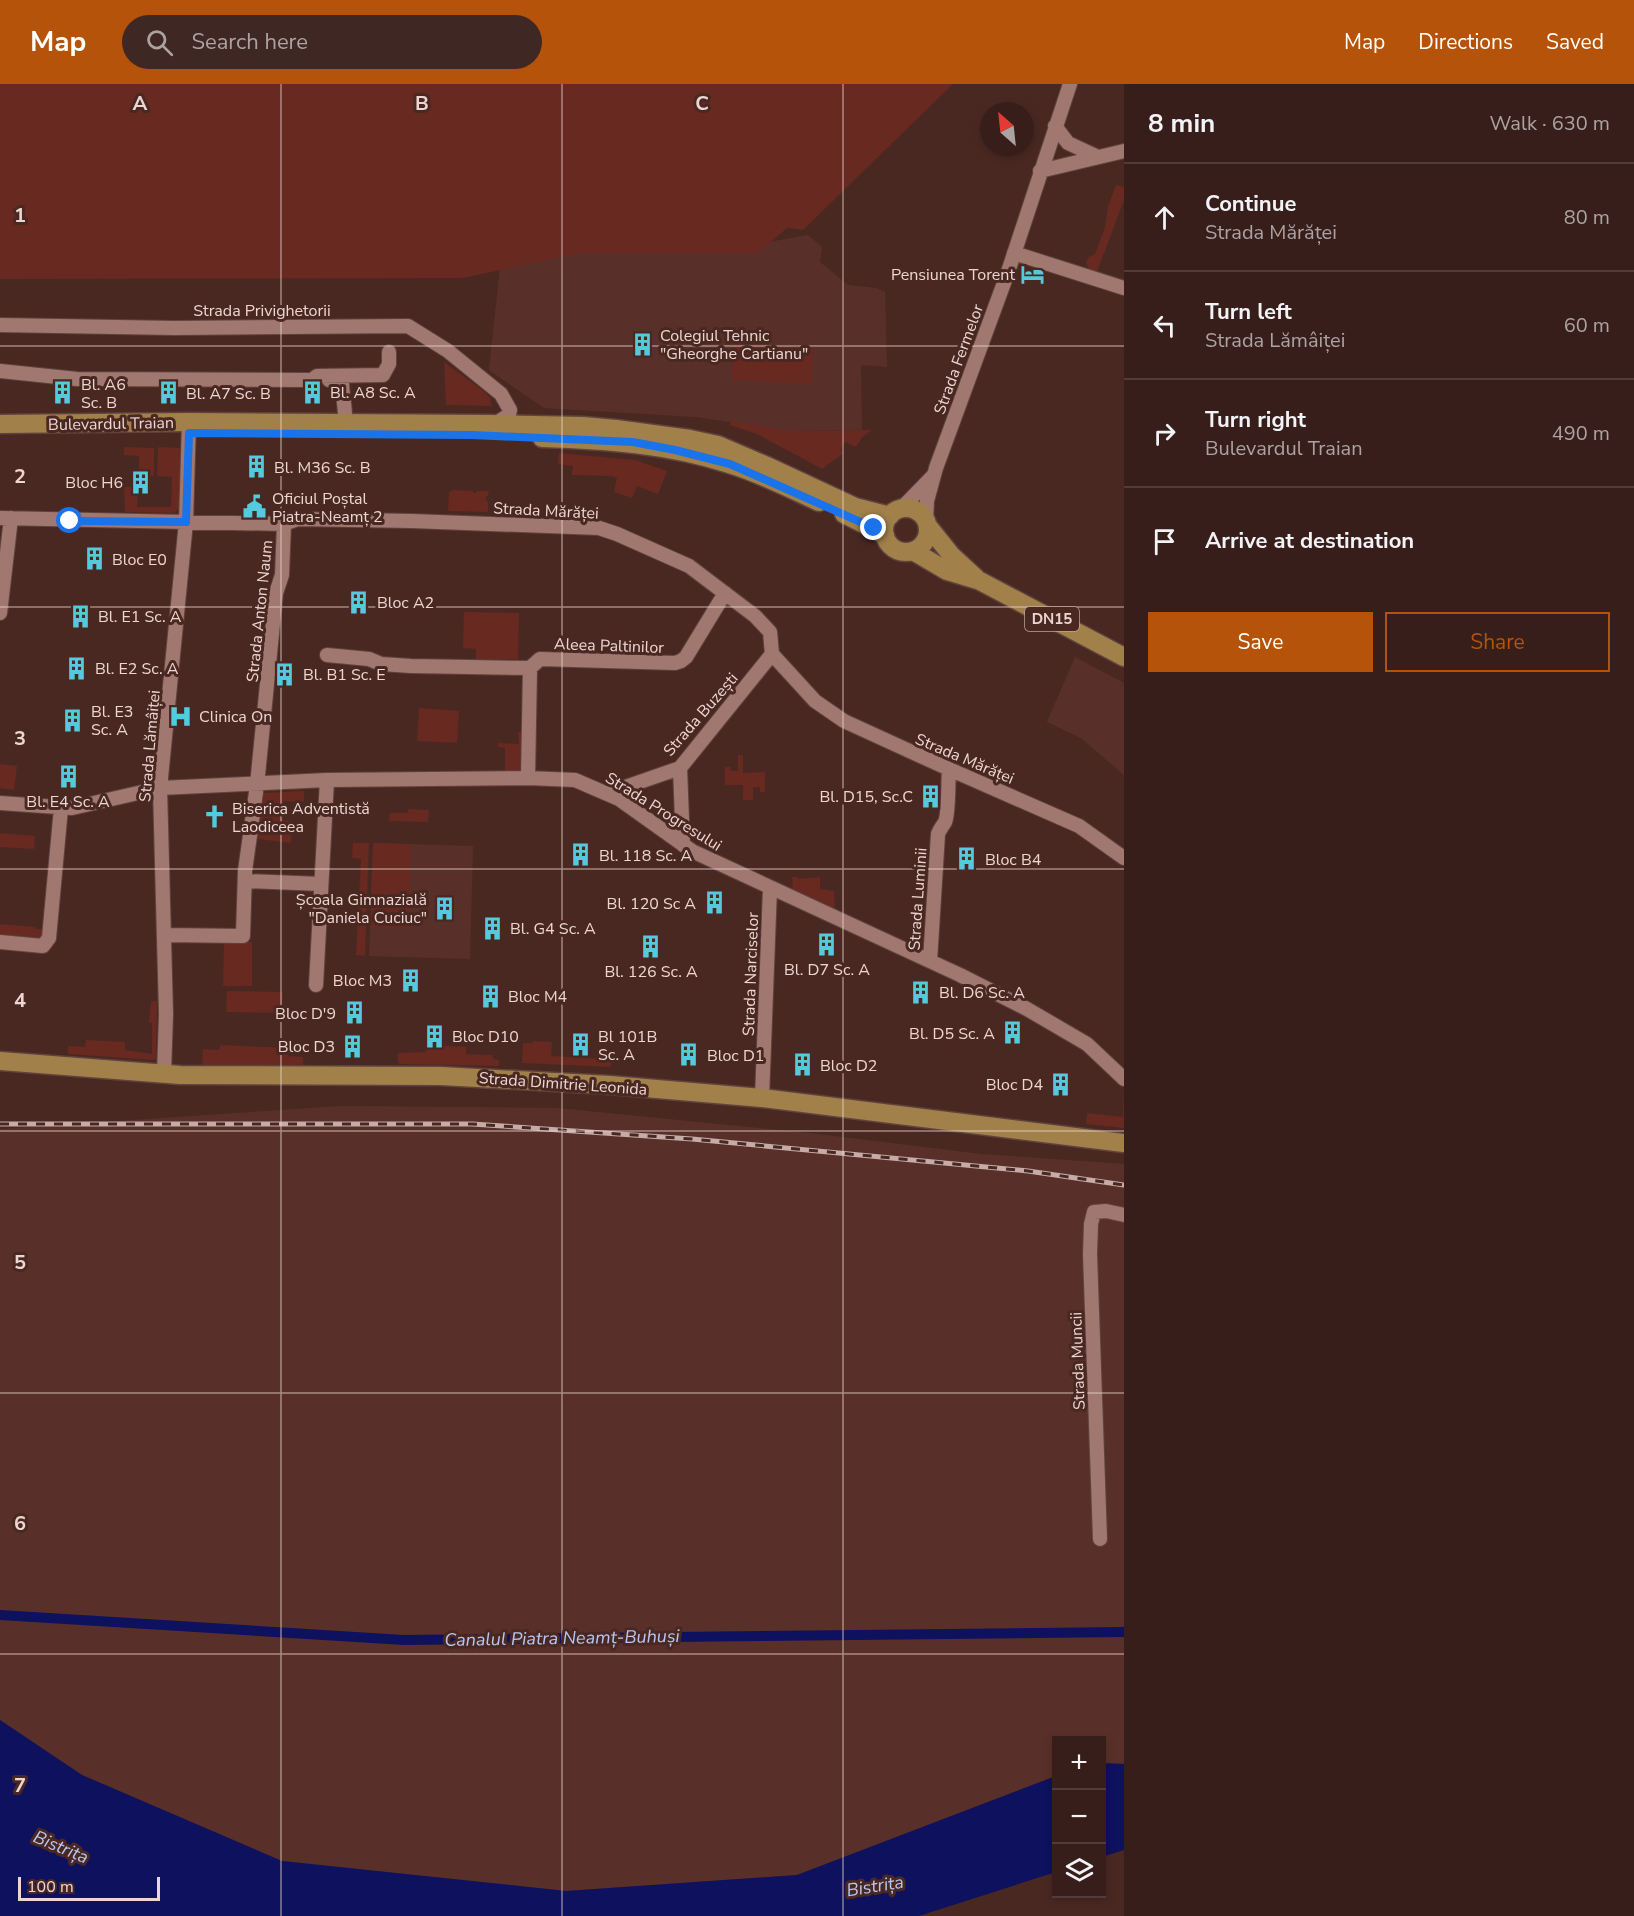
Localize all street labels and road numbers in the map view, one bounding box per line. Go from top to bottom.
street label: Strada Privighetorii [193,300,331,322]
street label: Strada Fermelor [929,301,989,417]
street label: Bulevardul Traian [48,412,174,436]
street label: Strada Mărăței [493,497,599,525]
street label: Strada Anton Naum [242,539,278,683]
road number: DN15 [1025,607,1079,631]
street label: Aleea Paltinilor [554,633,665,659]
street label: Strada Buzești [658,668,743,761]
street label: Strada Lămâiței [134,689,166,803]
street label: Strada Mărăței [912,728,1017,790]
street label: Strada Progresului [601,767,726,857]
street label: Strada Luminii [903,847,933,951]
street label: Strada Narciselor [738,911,764,1036]
street label: Strada Dimitrie Leonida [478,1067,648,1101]
street label: Strada Muncii [1065,1312,1091,1410]

